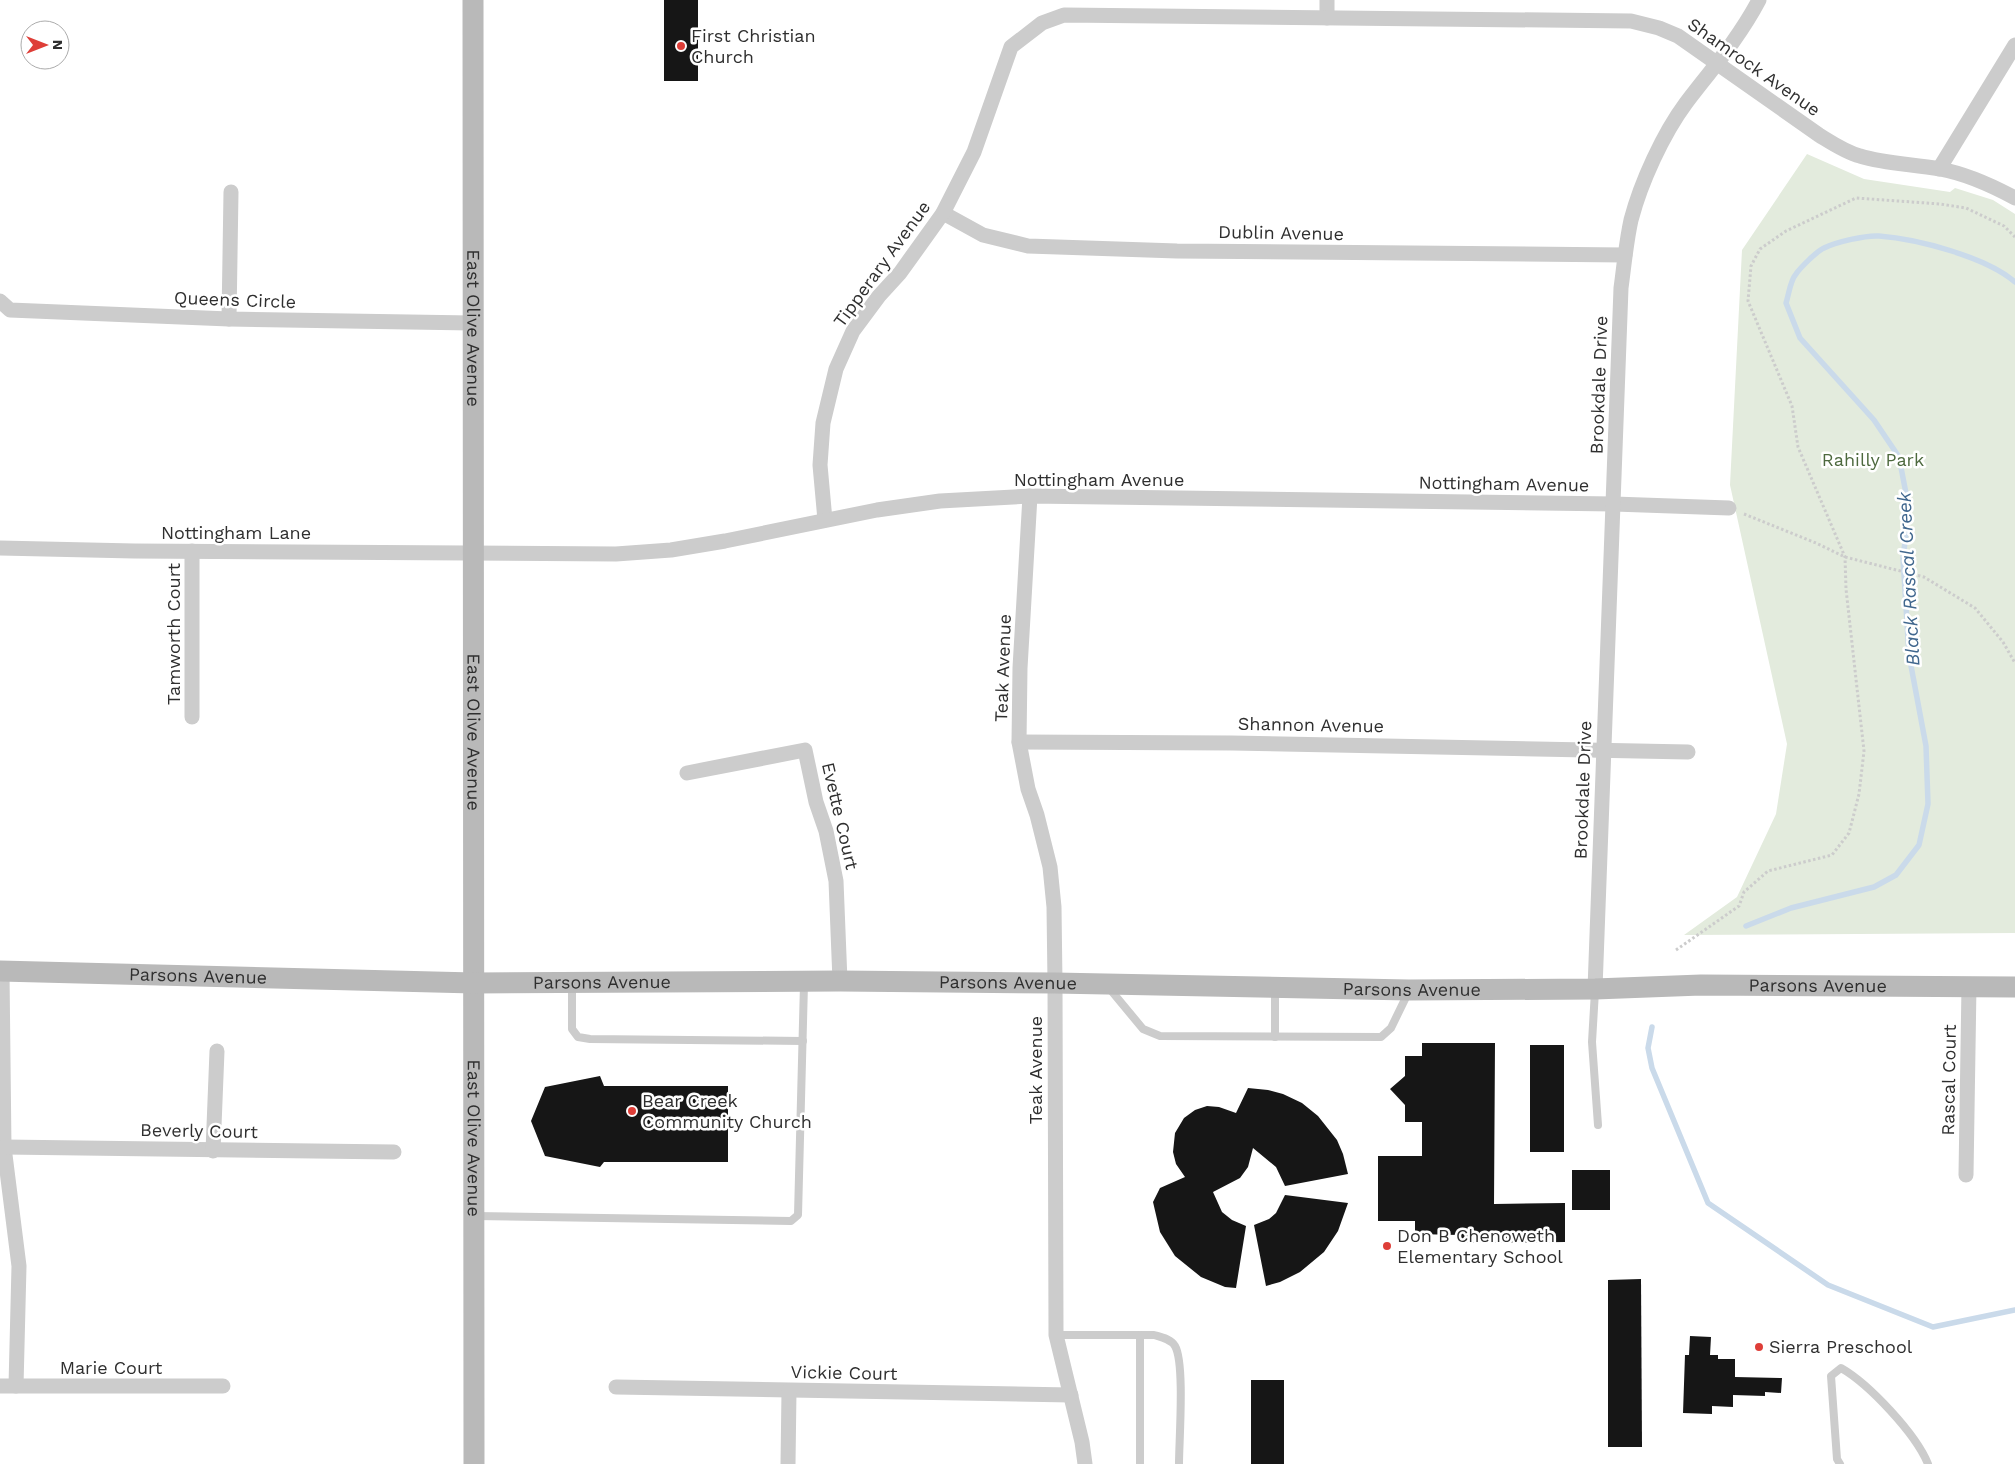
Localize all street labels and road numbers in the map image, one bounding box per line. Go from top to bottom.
street label: Shamrock Avenue [1684,13,1825,120]
street label: Tipperary Avenue [829,196,934,331]
street label: Dublin Avenue [1218,221,1344,244]
street label: East Olive Avenue [463,249,484,407]
street label: Queens Circle [174,287,296,312]
street label: Brookdale Drive [1586,315,1611,455]
street label: Nottingham Avenue [1014,469,1184,490]
street label: Nottingham Avenue [1418,472,1590,495]
street label: Nottingham Lane [161,522,311,543]
street label: Tamworth Court [163,563,184,705]
street label: Teak Avenue [990,613,1015,722]
street label: East Olive Avenue [463,653,485,811]
street label: Shannon Avenue [1238,713,1384,736]
street label: Brookdale Drive [1570,720,1595,860]
street label: Evette Court [818,760,863,872]
street label: Parsons Avenue [129,963,267,988]
street label: Parsons Avenue [533,971,671,993]
street label: Parsons Avenue [939,971,1077,993]
street label: Parsons Avenue [1748,974,1887,996]
street label: Parsons Avenue [1342,978,1481,1000]
street label: Teak Avenue [1025,1016,1046,1124]
street label: Rascal Court [1937,1024,1960,1136]
street label: East Olive Avenue [464,1059,485,1217]
street label: Beverly Court [140,1119,258,1142]
street label: Marie Court [60,1357,163,1378]
street label: Vickie Court [791,1361,898,1384]

